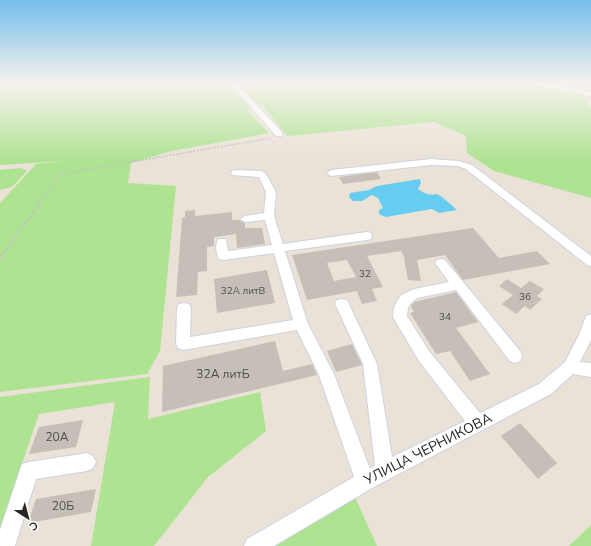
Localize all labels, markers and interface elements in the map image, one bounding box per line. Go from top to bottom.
house number: 32 [359,267,371,281]
house number: 32А литВ [221,284,266,298]
house number: 36 [519,290,531,304]
house number: 34 [439,310,451,324]
house number: 32А литБ [196,366,250,382]
street label: УЛИЦА ЧЕРНИКОВА [360,408,495,490]
house number: 20А [45,429,69,445]
north arrow [8,498,48,538]
house number: 20Б [52,498,74,514]
text: С [26,517,41,534]

